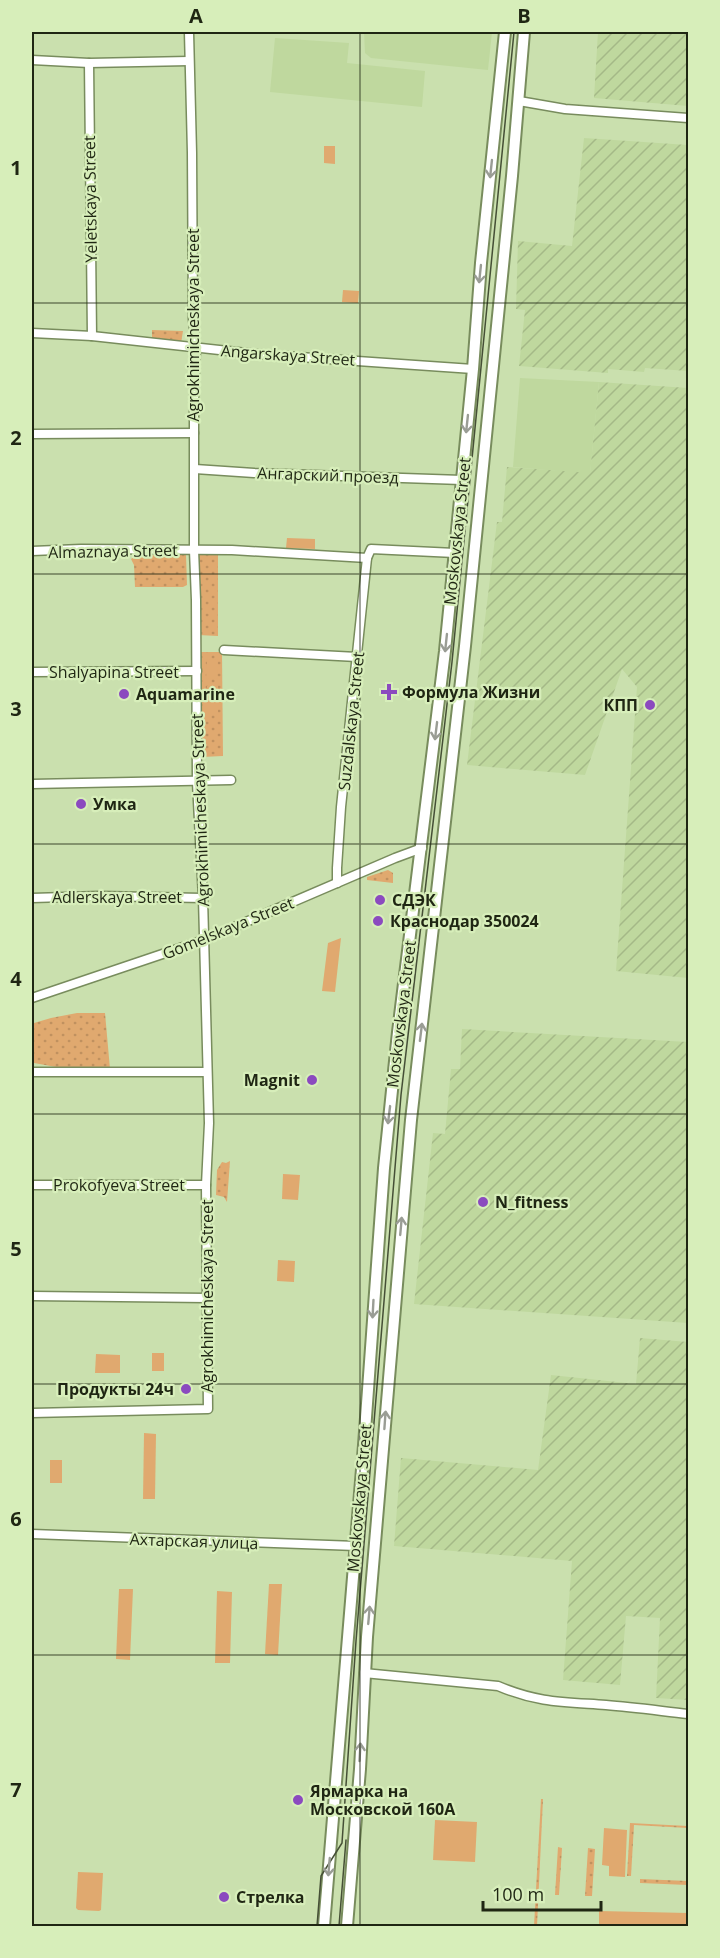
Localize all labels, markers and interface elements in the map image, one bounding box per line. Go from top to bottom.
text: A [189,2,203,29]
text: B [517,2,531,29]
street label: Yeletskaya Street [78,135,102,263]
text: 1 [10,154,22,181]
one-way arrow [485,159,496,179]
street label: Agrokhimicheskaya Street [182,228,204,422]
one-way arrow [474,264,485,283]
street label: Angarskaya Street [220,339,356,371]
one-way arrow [462,414,473,434]
text: 2 [10,424,22,451]
street label: Moskovskaya Street [438,456,476,606]
street label: Ангарский проезд [257,462,399,488]
street label: Almaznaya Street [48,539,178,563]
one-way arrow [440,632,451,652]
street label: Suzdalskaya Street [333,650,369,792]
street label: Shalyapina Street [49,661,179,683]
place label: Формула Жизни [402,681,540,703]
place label: Aquamarine [136,683,235,705]
marker: Формула Жизни [380,683,398,701]
marker: Aquamarine [117,687,131,701]
place label: КПП [603,694,638,716]
text: 3 [10,695,22,722]
marker: КПП [643,698,657,712]
street label: Agrokhimicheskaya Street [186,713,214,907]
one-way arrow [430,721,441,740]
place label: Умка [93,793,137,815]
marker: Умка [74,797,88,811]
street label: Adlerskaya Street [52,886,182,908]
place label: СДЭК [392,889,436,911]
street label: Gomelskaya Street [159,892,297,964]
marker: СДЭК [373,893,387,907]
place label: Краснодар 350024 [390,910,539,932]
marker: Краснодар 350024 [371,914,385,928]
street label: Moskovskaya Street [381,939,421,1089]
text: 4 [10,965,22,992]
one-way arrow [415,1022,426,1042]
place label: Magnit [244,1069,300,1091]
marker: Magnit [305,1073,319,1087]
one-way arrow [383,1104,394,1124]
street label: Prokofyeva Street [53,1174,185,1196]
place label: N_fitness [495,1191,569,1213]
marker: N_fitness [476,1195,490,1209]
street label: Agrokhimicheskaya Street [196,1199,218,1393]
one-way arrow [396,1216,407,1236]
text: 5 [10,1235,22,1262]
one-way arrow [367,1299,378,1319]
place label: Продукты 24ч [57,1378,174,1400]
marker: Продукты 24ч [179,1382,193,1396]
one-way arrow [380,1411,391,1431]
street label: Moskovskaya Street [342,1423,376,1573]
text: 6 [10,1505,22,1532]
street label: Ахтарская улица [129,1528,259,1554]
one-way arrow [364,1605,375,1625]
one-way arrow [355,1742,366,1762]
text: 7 [10,1776,22,1803]
place label: Ярмарка на Московской 160А [309,1780,456,1820]
marker: Ярмарка на Московской 160А [291,1793,305,1807]
one-way arrow [323,1857,334,1876]
scale bar [483,1874,602,1912]
text: 100 m [492,1882,544,1906]
place label: Стрелка [236,1886,305,1908]
marker: Стрелка [217,1890,231,1904]

